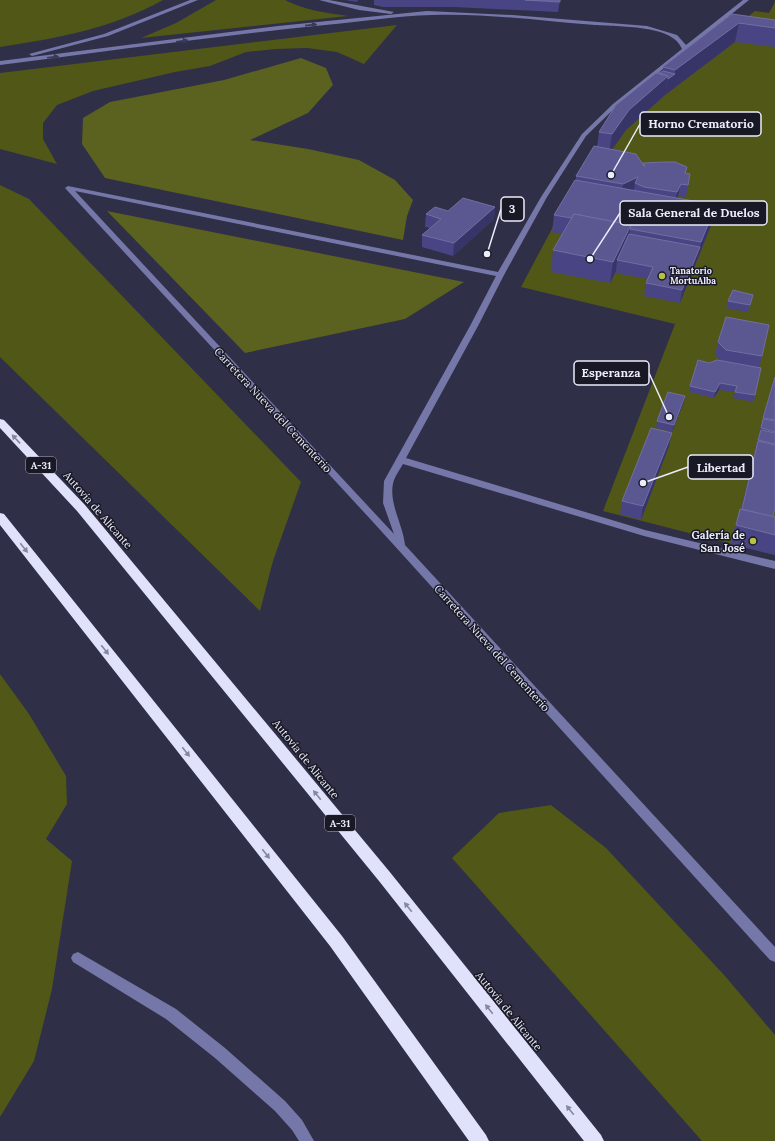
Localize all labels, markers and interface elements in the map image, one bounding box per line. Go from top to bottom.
one-way arrow [305,21,317,28]
one-way arrow [176,38,188,44]
one-way arrow [47,54,59,60]
callout: Horno Crematorio [640,112,761,136]
text: Horno Crematorio [648,116,754,131]
callout: 3 [501,197,524,221]
text: 3 [509,201,516,216]
callout: Sala General de Duelos [620,201,767,225]
text: Sala General de Duelos [628,205,760,220]
place label: Tanatorio MortuAlba [670,265,716,286]
marker: Tanatorio MortuAlba [657,271,667,281]
street label: Carretera Nueva del Cementerio [211,345,335,475]
callout: Esperanza [574,361,649,385]
text: Esperanza [581,365,641,380]
one-way arrow [11,434,21,444]
callout: Libertad [688,455,753,479]
road number: A-31 [26,457,56,473]
text: Libertad [697,460,745,475]
street label: Autovía de Alicante [60,468,135,552]
place label: Galería de San José [692,528,745,555]
marker: Galería de San José [748,536,758,546]
one-way arrow [20,543,29,553]
street label: Carretera Nueva del Cementerio [431,582,553,714]
one-way arrow [101,644,109,655]
street label: Autovía de Alicante [269,716,342,802]
one-way arrow [181,746,190,757]
one-way arrow [313,790,322,801]
road number: A-31 [325,815,355,831]
one-way arrow [262,848,271,859]
one-way arrow [404,902,413,913]
street label: Autovía de Alicante [472,968,545,1054]
one-way arrow [485,1003,494,1014]
one-way arrow [566,1105,575,1116]

